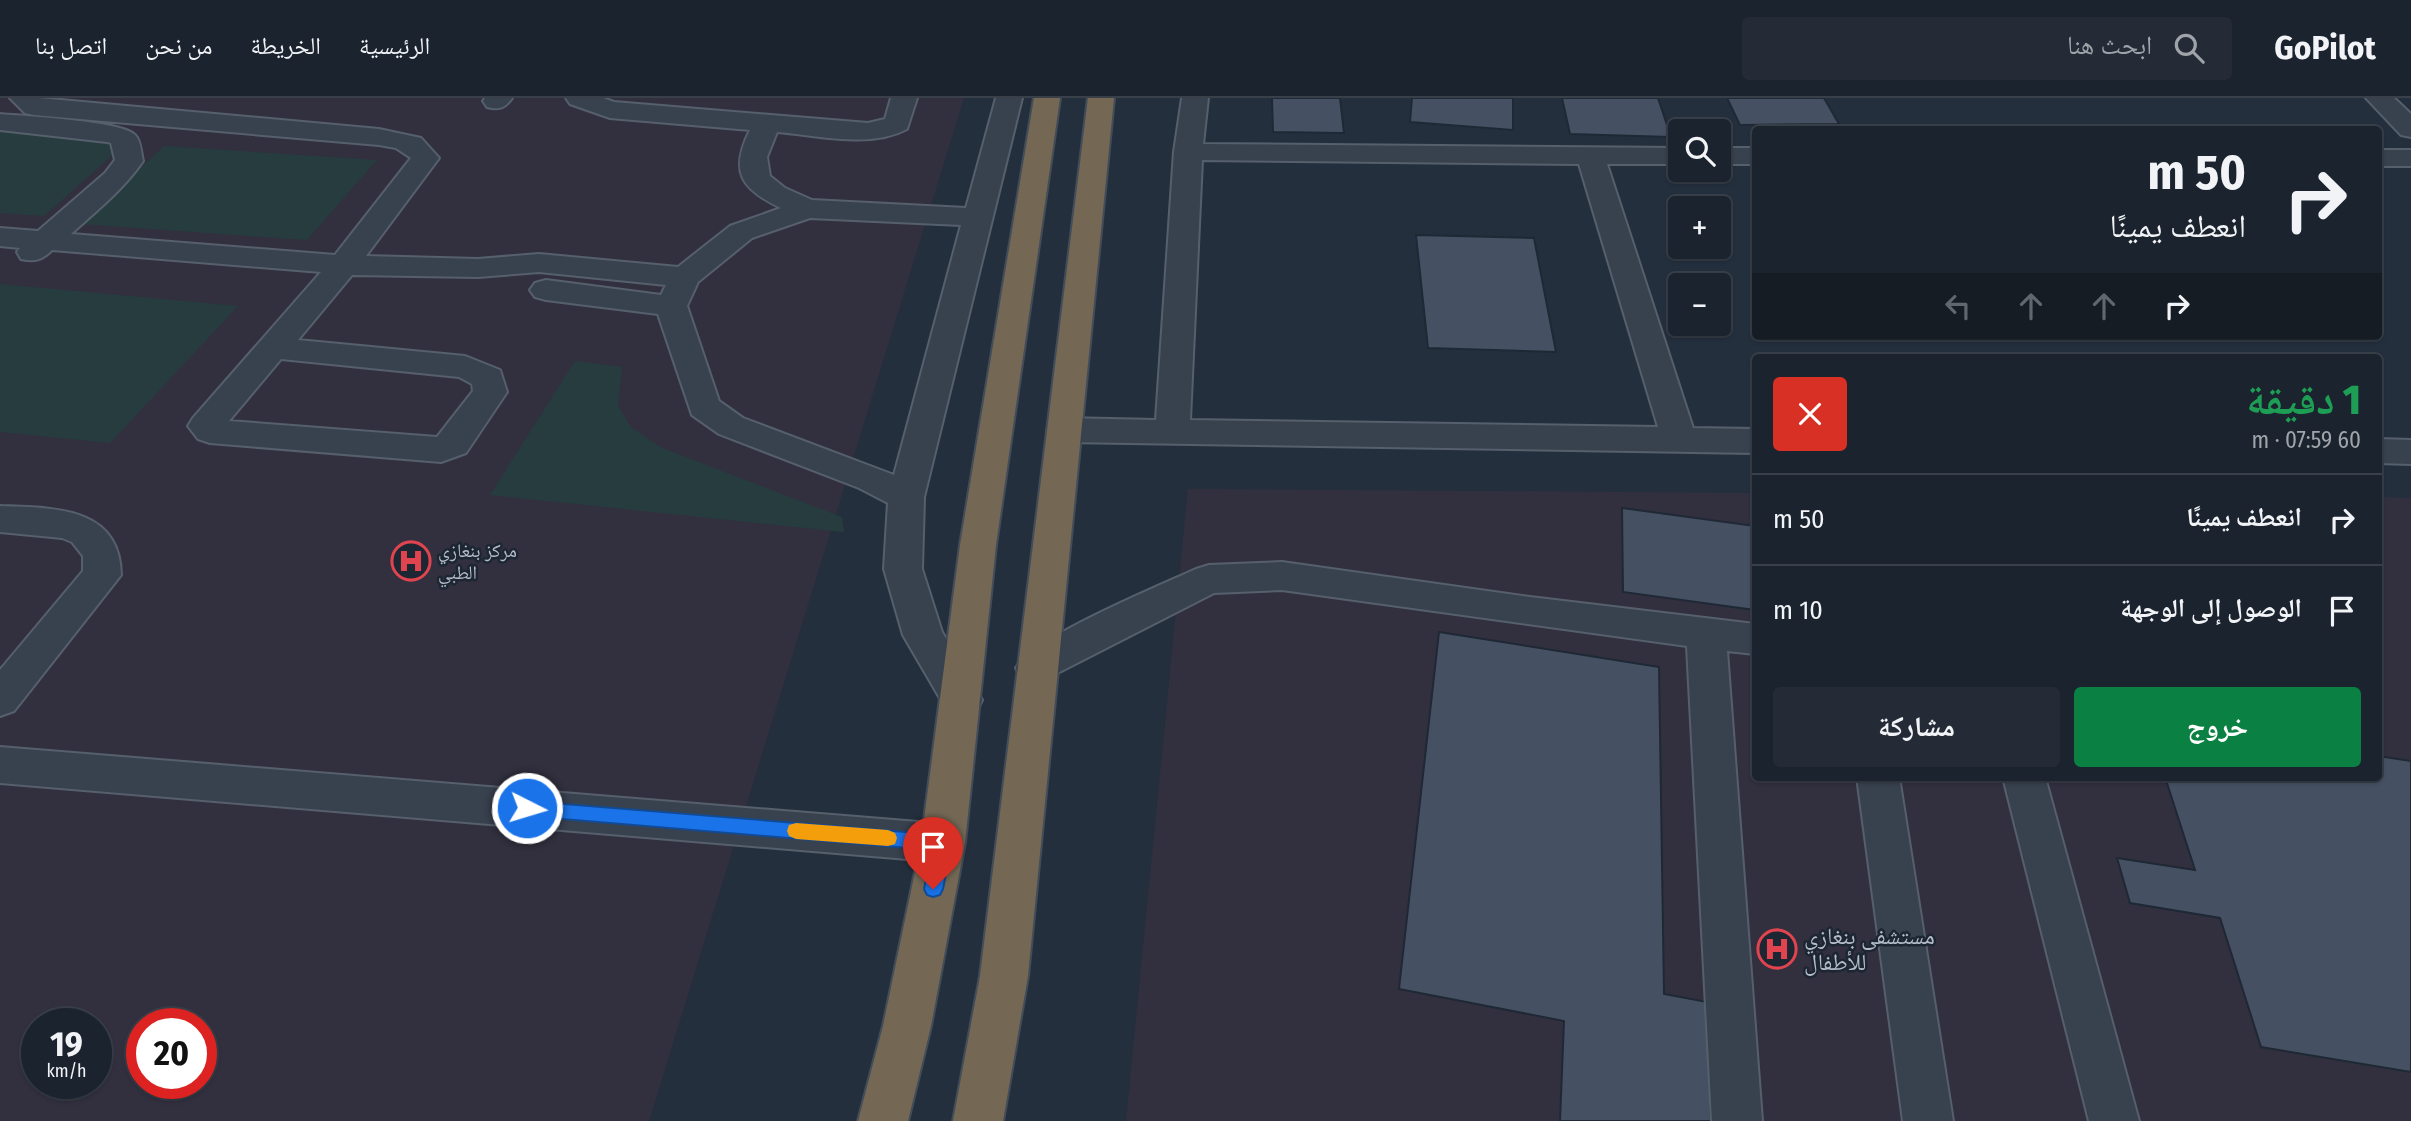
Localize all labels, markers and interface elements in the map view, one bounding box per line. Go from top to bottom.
search box [1742,17,2232,80]
text: GoPilot [2274,28,2376,68]
icon: search [2170,29,2208,67]
text: ابحث هنا [2067,30,2152,61]
text: اتصل بنا [35,32,107,60]
text: من نحن [145,32,212,60]
text: الخريطة [250,32,321,60]
text: الرئيسية [359,32,430,60]
map controls [1668,119,1731,336]
button: search [1668,119,1731,182]
text: 50 m [2148,143,2246,202]
icon: right [2270,154,2361,245]
button: + [1668,196,1731,259]
text: انعطف يمينًا [2109,207,2246,245]
button: − [1668,273,1731,336]
icon: left [1939,287,1977,325]
icon: ahead [2012,287,2050,325]
icon: ahead [2085,287,2123,325]
icon: right [2158,287,2196,325]
text: 1 دقيقة [2246,375,2361,425]
button: close [1773,377,1847,451]
text: 60 m · 07:59 [2252,426,2361,454]
icon: right [2323,501,2361,539]
text: انعطف يمينًا [2186,502,2302,533]
text: 50 m [1773,504,1825,535]
place label: مركز بنغازي الطبي [438,539,517,587]
hospital icon: مركز بنغازي الطبي [390,540,432,582]
icon: arrive [2323,592,2361,630]
text: الوصول إلى الوجهة [2120,593,2302,624]
text: 10 m [1773,595,1823,626]
button: مشاركة [1773,687,2060,767]
button: خروج [2074,687,2361,767]
position arrow [490,771,564,845]
pin [903,817,963,889]
icon: arrive [914,828,952,866]
place label: مستشفى بنغازي للأطفال [1804,922,1935,976]
hospital icon: مستشفى بنغازي للأطفال [1756,928,1798,970]
speed limit sign: 20 [126,1008,217,1099]
text: 19 [50,1023,83,1065]
text: km/h [46,1060,87,1082]

